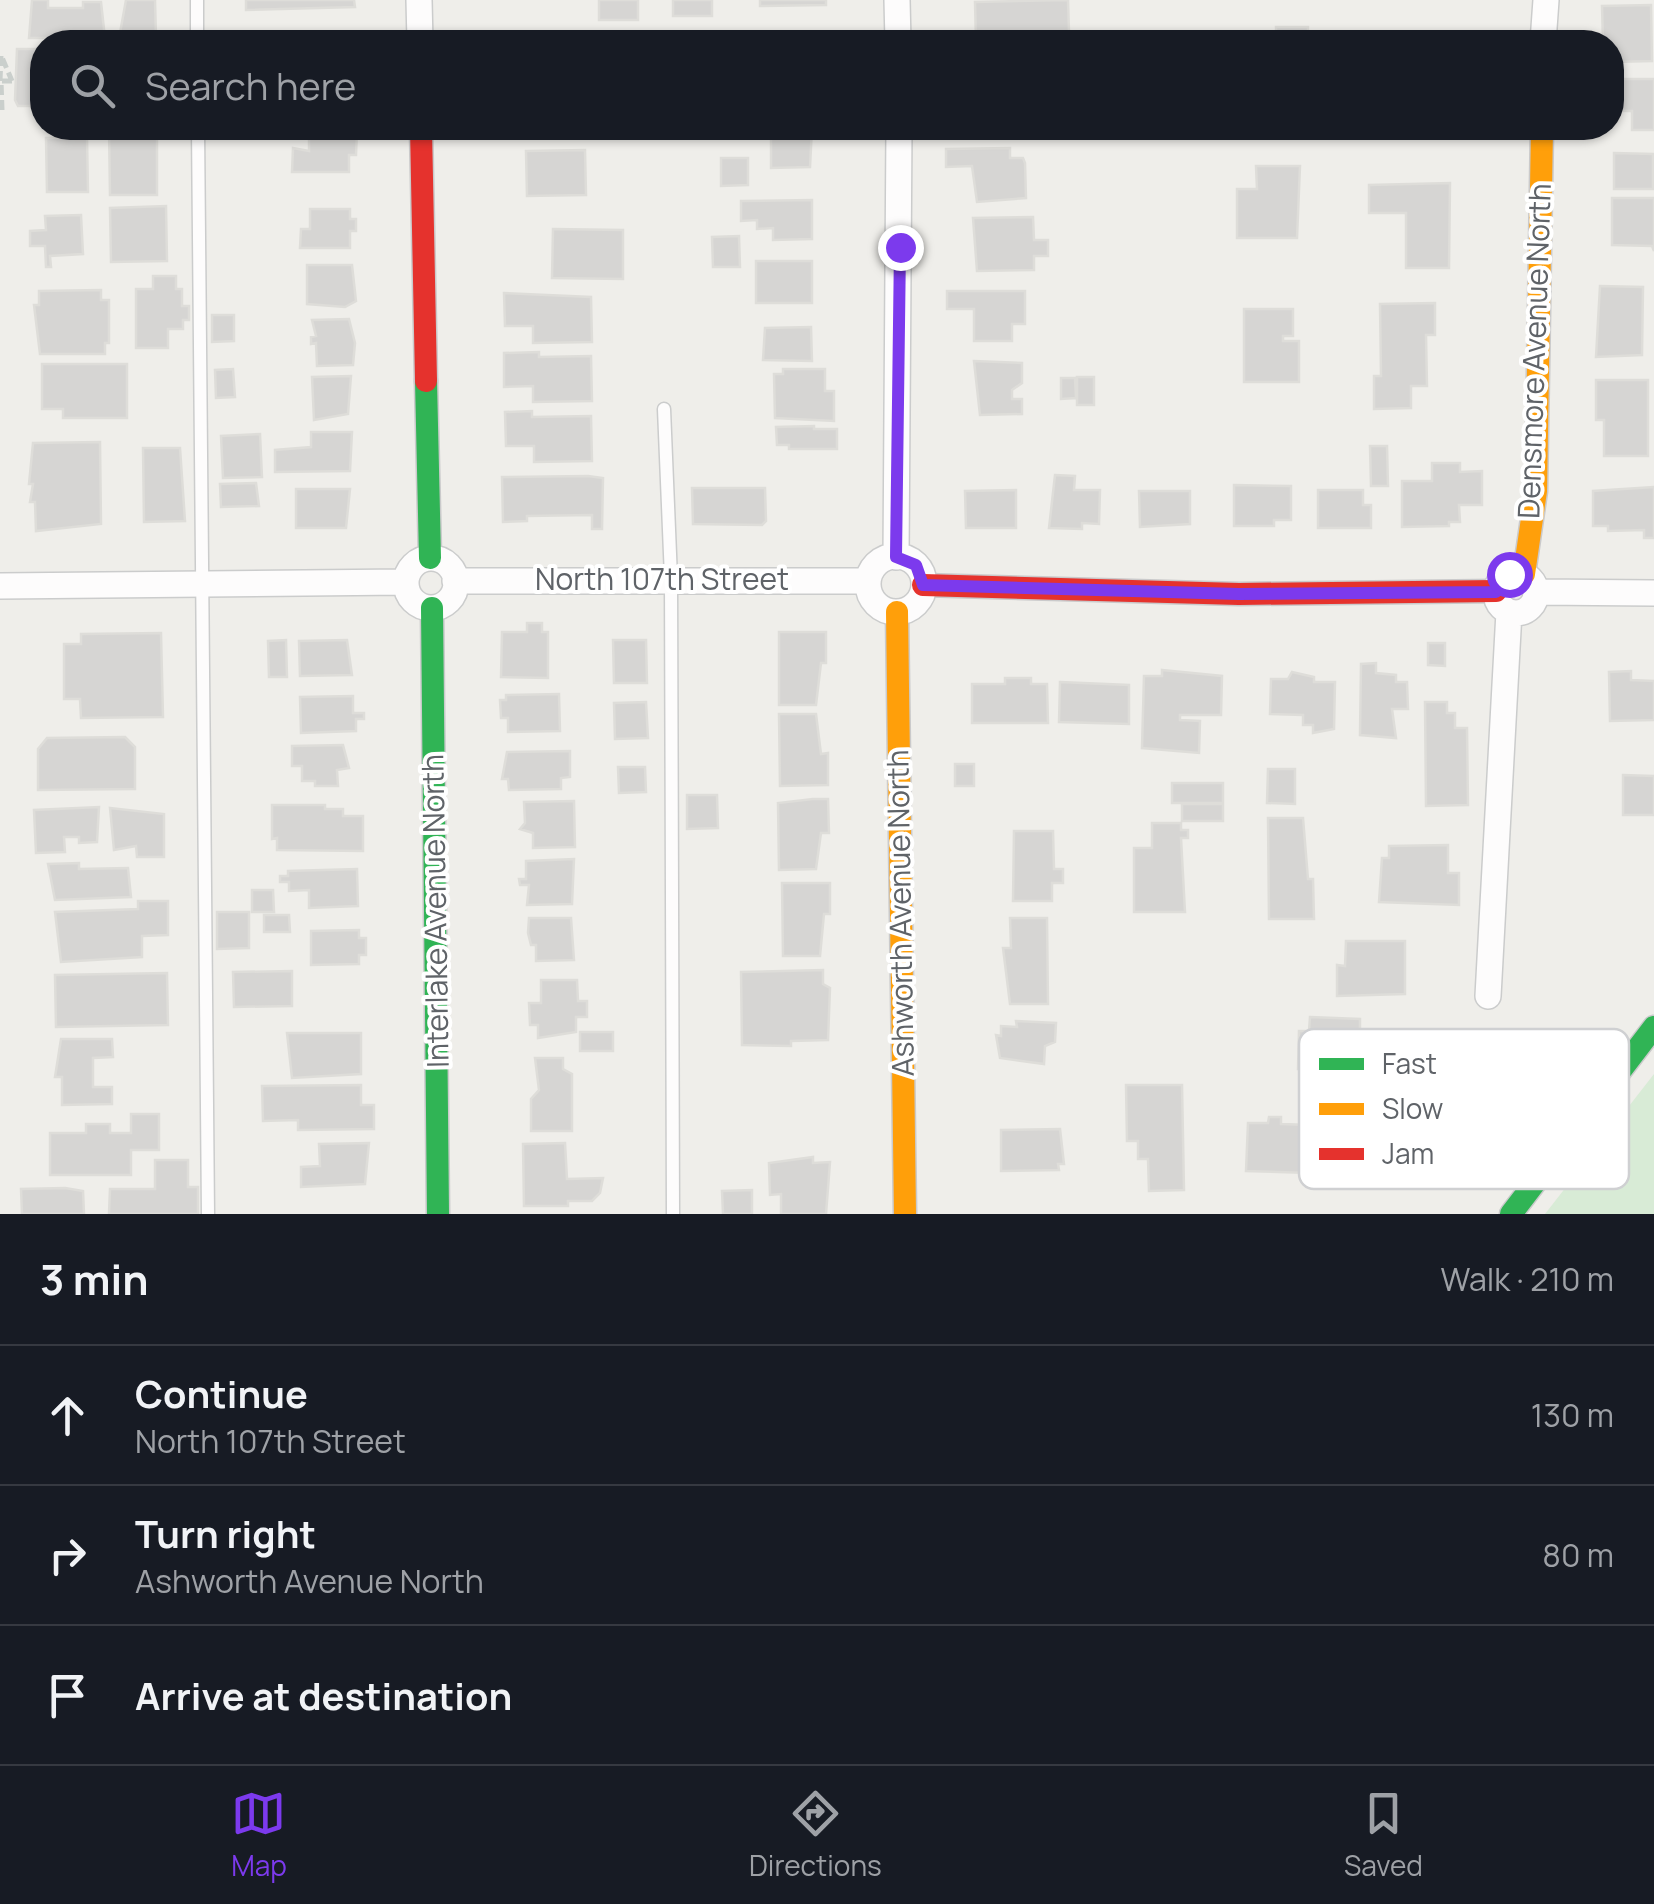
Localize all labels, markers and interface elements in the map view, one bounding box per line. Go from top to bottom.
search box [30,30,1624,140]
icon: search [65,58,120,113]
text: Search here [145,59,356,111]
street label: Densmore Avenue North [1507,183,1560,519]
route end [878,225,924,271]
route start [1487,552,1533,598]
street label: North 107th Street [535,558,789,599]
street label: Ashworth Avenue North [876,749,923,1077]
street label: Interlake Avenue North [411,754,458,1068]
legend [1299,1029,1629,1189]
text: Fast [1382,1044,1437,1082]
text: Slow [1382,1089,1443,1127]
text: Jam [1382,1134,1434,1172]
text: 3 min [40,1250,149,1308]
text: Walk · 210 m [1441,1257,1614,1301]
text: Continue [135,1367,308,1419]
icon: ahead [40,1388,95,1443]
text: 130 m [1531,1393,1614,1437]
text: North 107th Street [135,1419,406,1463]
text: Turn right [135,1507,316,1559]
icon: right [40,1528,95,1583]
text: 80 m [1542,1533,1614,1577]
text: Ashworth Avenue North [135,1559,484,1603]
icon: arrive [40,1668,95,1723]
text: Arrive at destination [135,1669,512,1721]
tab: Map [231,1786,287,1884]
tab: Directions [749,1786,882,1884]
tab: Saved [1344,1786,1423,1884]

